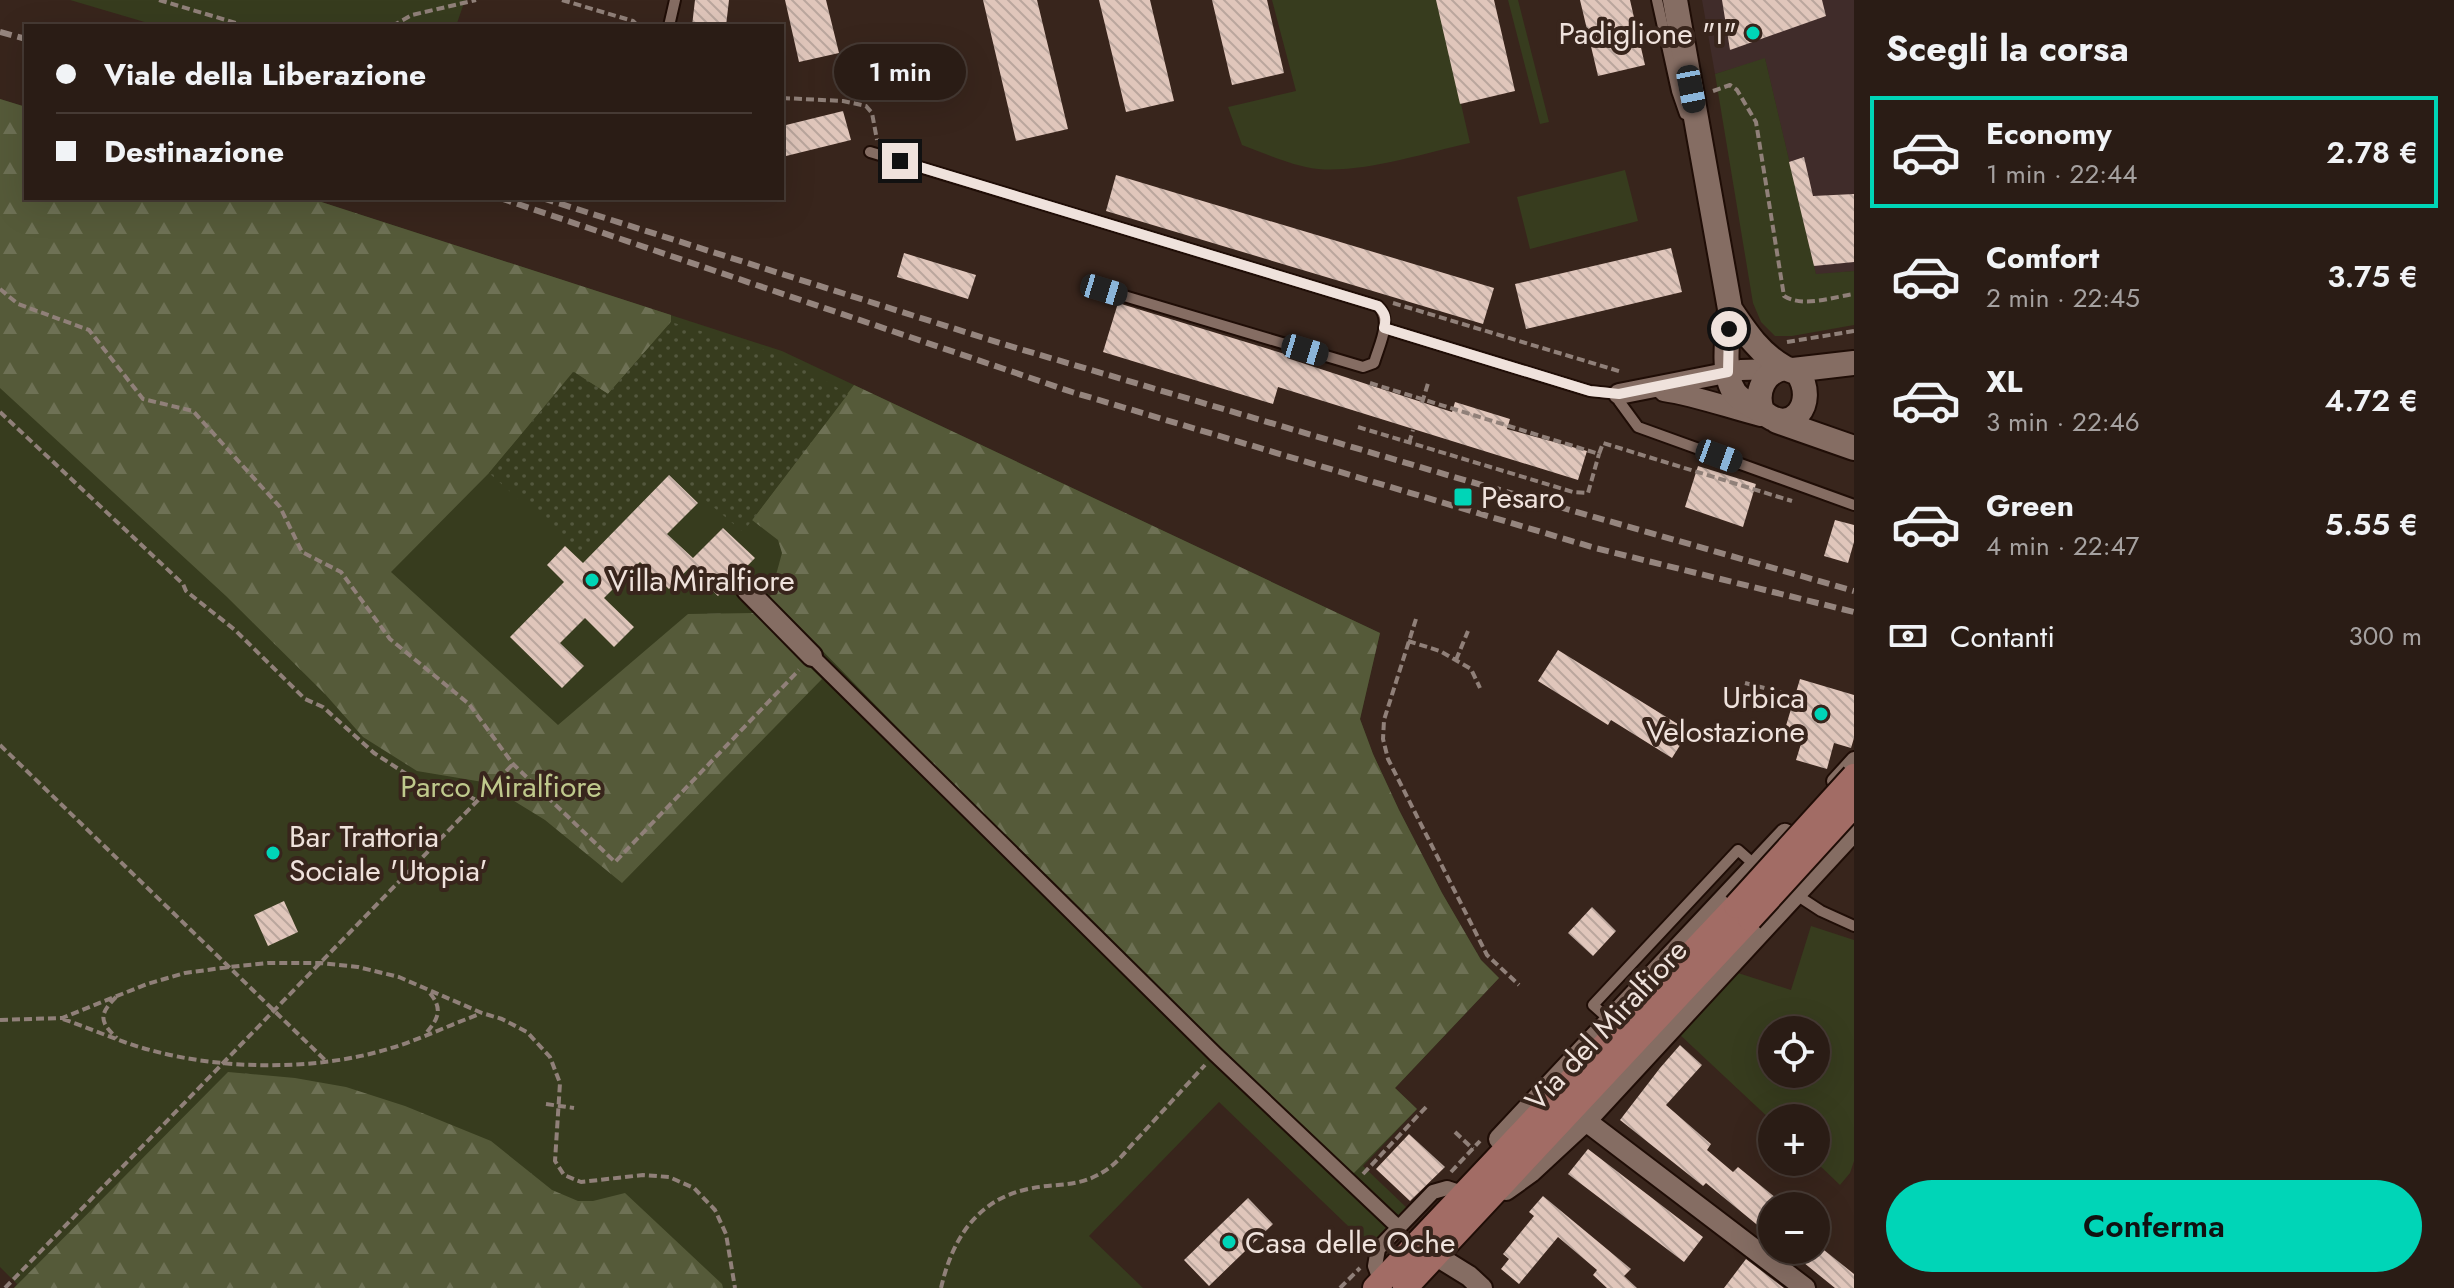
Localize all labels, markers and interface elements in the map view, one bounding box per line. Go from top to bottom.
place label: Padiglione "I" [1559,12,1737,55]
text: Scegli la corsa [1886,22,2129,74]
marker: Padiglione "I" [1744,24,1762,42]
callout: 1 min [834,45,966,101]
text: Viale della Liberazione [104,53,426,96]
text: 1 min [868,53,932,91]
car [1675,63,1707,115]
text: Economy [1986,112,2112,155]
icon: car [1890,116,1962,188]
text: Destinazione [104,130,284,173]
text: 2.78 € [2326,131,2418,174]
route end [882,143,918,179]
text: 1 min · 22:44 [1986,155,2137,193]
text: Comfort [1986,236,2099,279]
icon: car [1890,240,1962,312]
text: 3.75 € [2327,255,2418,298]
car [1078,272,1130,308]
text: 2 min · 22:45 [1986,279,2140,317]
route start [1711,311,1747,347]
car [1279,332,1331,368]
text: XL [1986,360,2022,403]
icon: car [1890,364,1962,436]
text: 4.72 € [2325,379,2418,422]
text: 3 min · 22:46 [1986,403,2140,441]
car [1692,437,1746,475]
place label: Pesaro [1481,476,1565,519]
text: Green [1986,484,2074,527]
marker: Pesaro [1452,486,1474,508]
icon: car [1890,488,1962,560]
text: 5.55 € [2325,503,2418,546]
text: 4 min · 22:47 [1986,527,2139,565]
place label: Villa Miralfiore [608,559,795,602]
marker: Villa Miralfiore [583,571,601,589]
icon: cash [1886,614,1930,658]
text: Contanti [1950,615,2055,658]
text: 300 m [2349,617,2422,655]
place label: Urbica Velostazione [1646,676,1805,753]
marker: Urbica Velostazione [1812,705,1830,723]
park label: Parco Miralfiore [400,765,602,808]
place label: Bar Trattoria Sociale 'Utopia' [289,815,488,892]
marker: Bar Trattoria Sociale 'Utopia' [264,844,282,862]
street label: Via del Miralfiore [1515,929,1697,1121]
map controls [1758,1016,1830,1264]
button: locate [1758,1016,1830,1088]
button: + [1758,1104,1830,1176]
button: Conferma [1886,1180,2422,1272]
button: − [1758,1192,1830,1264]
place label: Casa delle Oche [1245,1221,1456,1264]
marker: Casa delle Oche [1220,1233,1238,1251]

